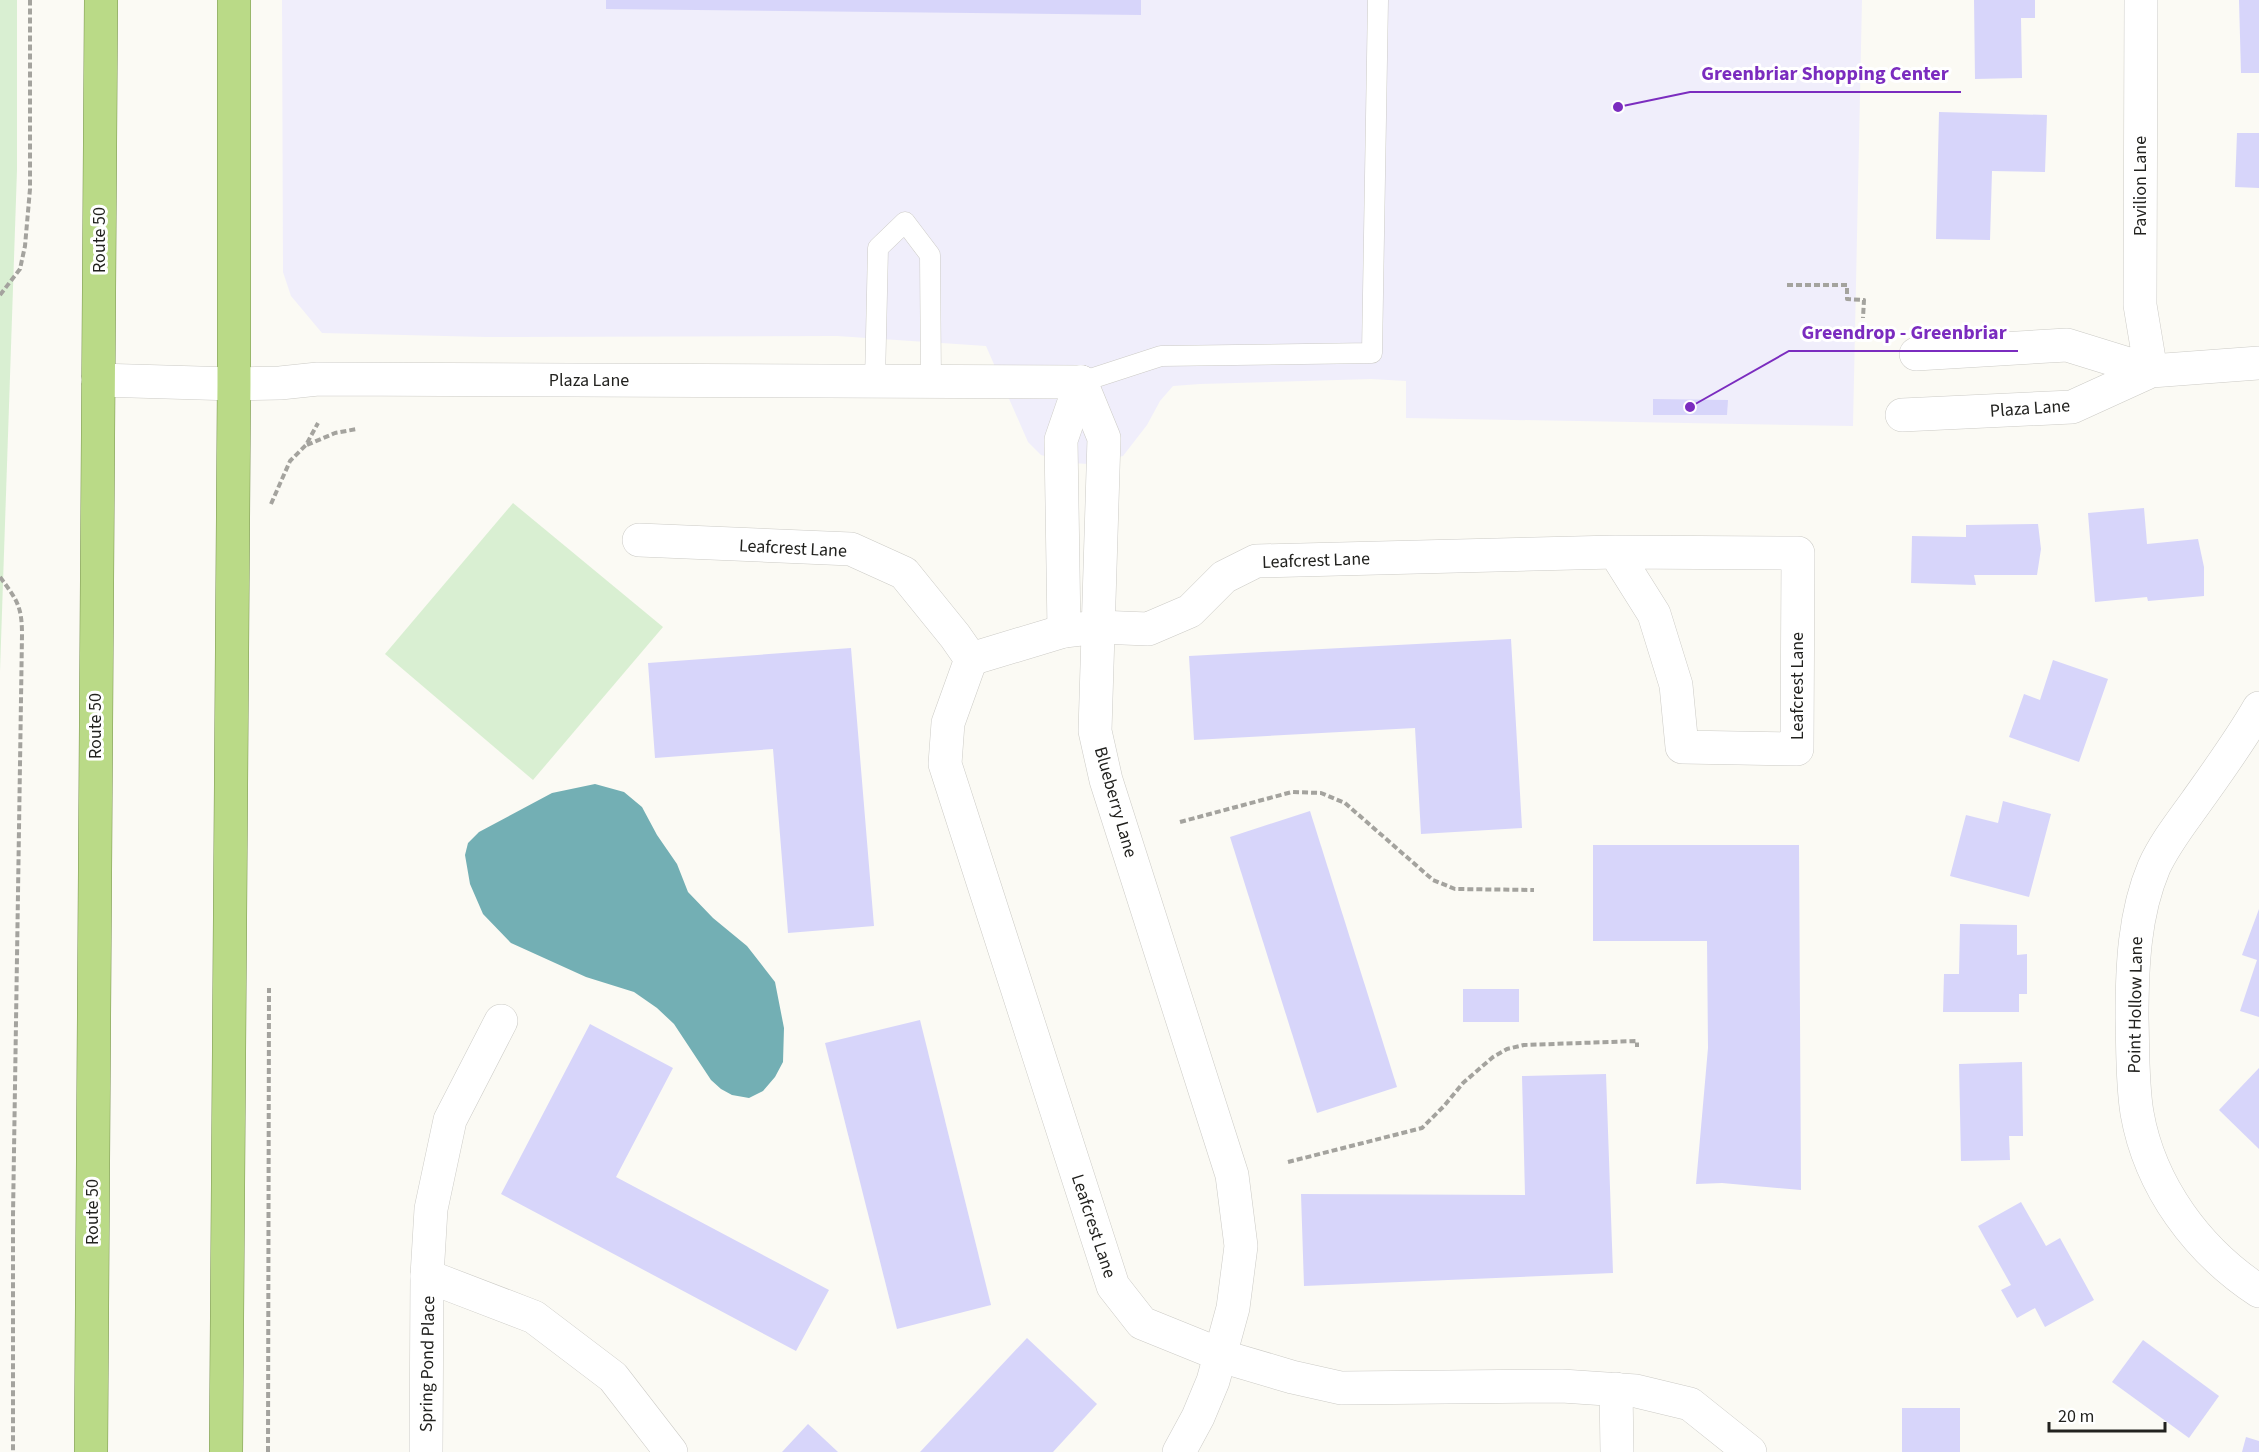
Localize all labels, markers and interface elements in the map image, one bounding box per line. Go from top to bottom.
callout: Greenbriar Shopping Center [1690,54,1961,92]
text: Greenbriar Shopping Center [1701,60,1949,88]
street label: Pavilion Lane [2128,136,2153,236]
street label: Route 50 [87,207,112,273]
callout: Greendrop - Greenbriar [1789,313,2018,351]
text: Greendrop - Greenbriar [1801,319,2007,347]
street label: Plaza Lane [549,368,629,393]
street label: Plaza Lane [1989,393,2071,424]
street label: Leafcrest Lane [738,533,848,564]
street label: Leafcrest Lane [1262,546,1371,575]
street label: Leafcrest Lane [1785,632,1810,740]
street label: Route 50 [83,693,108,759]
street label: Blueberry Lane [1088,744,1143,861]
street label: Point Hollow Lane [2122,936,2149,1074]
street label: Leafcrest Lane [1065,1171,1122,1281]
street label: Route 50 [80,1179,105,1245]
street label: Spring Pond Place [414,1296,441,1432]
scale bar [2049,1395,2164,1433]
text: 20 m [2058,1404,2094,1429]

